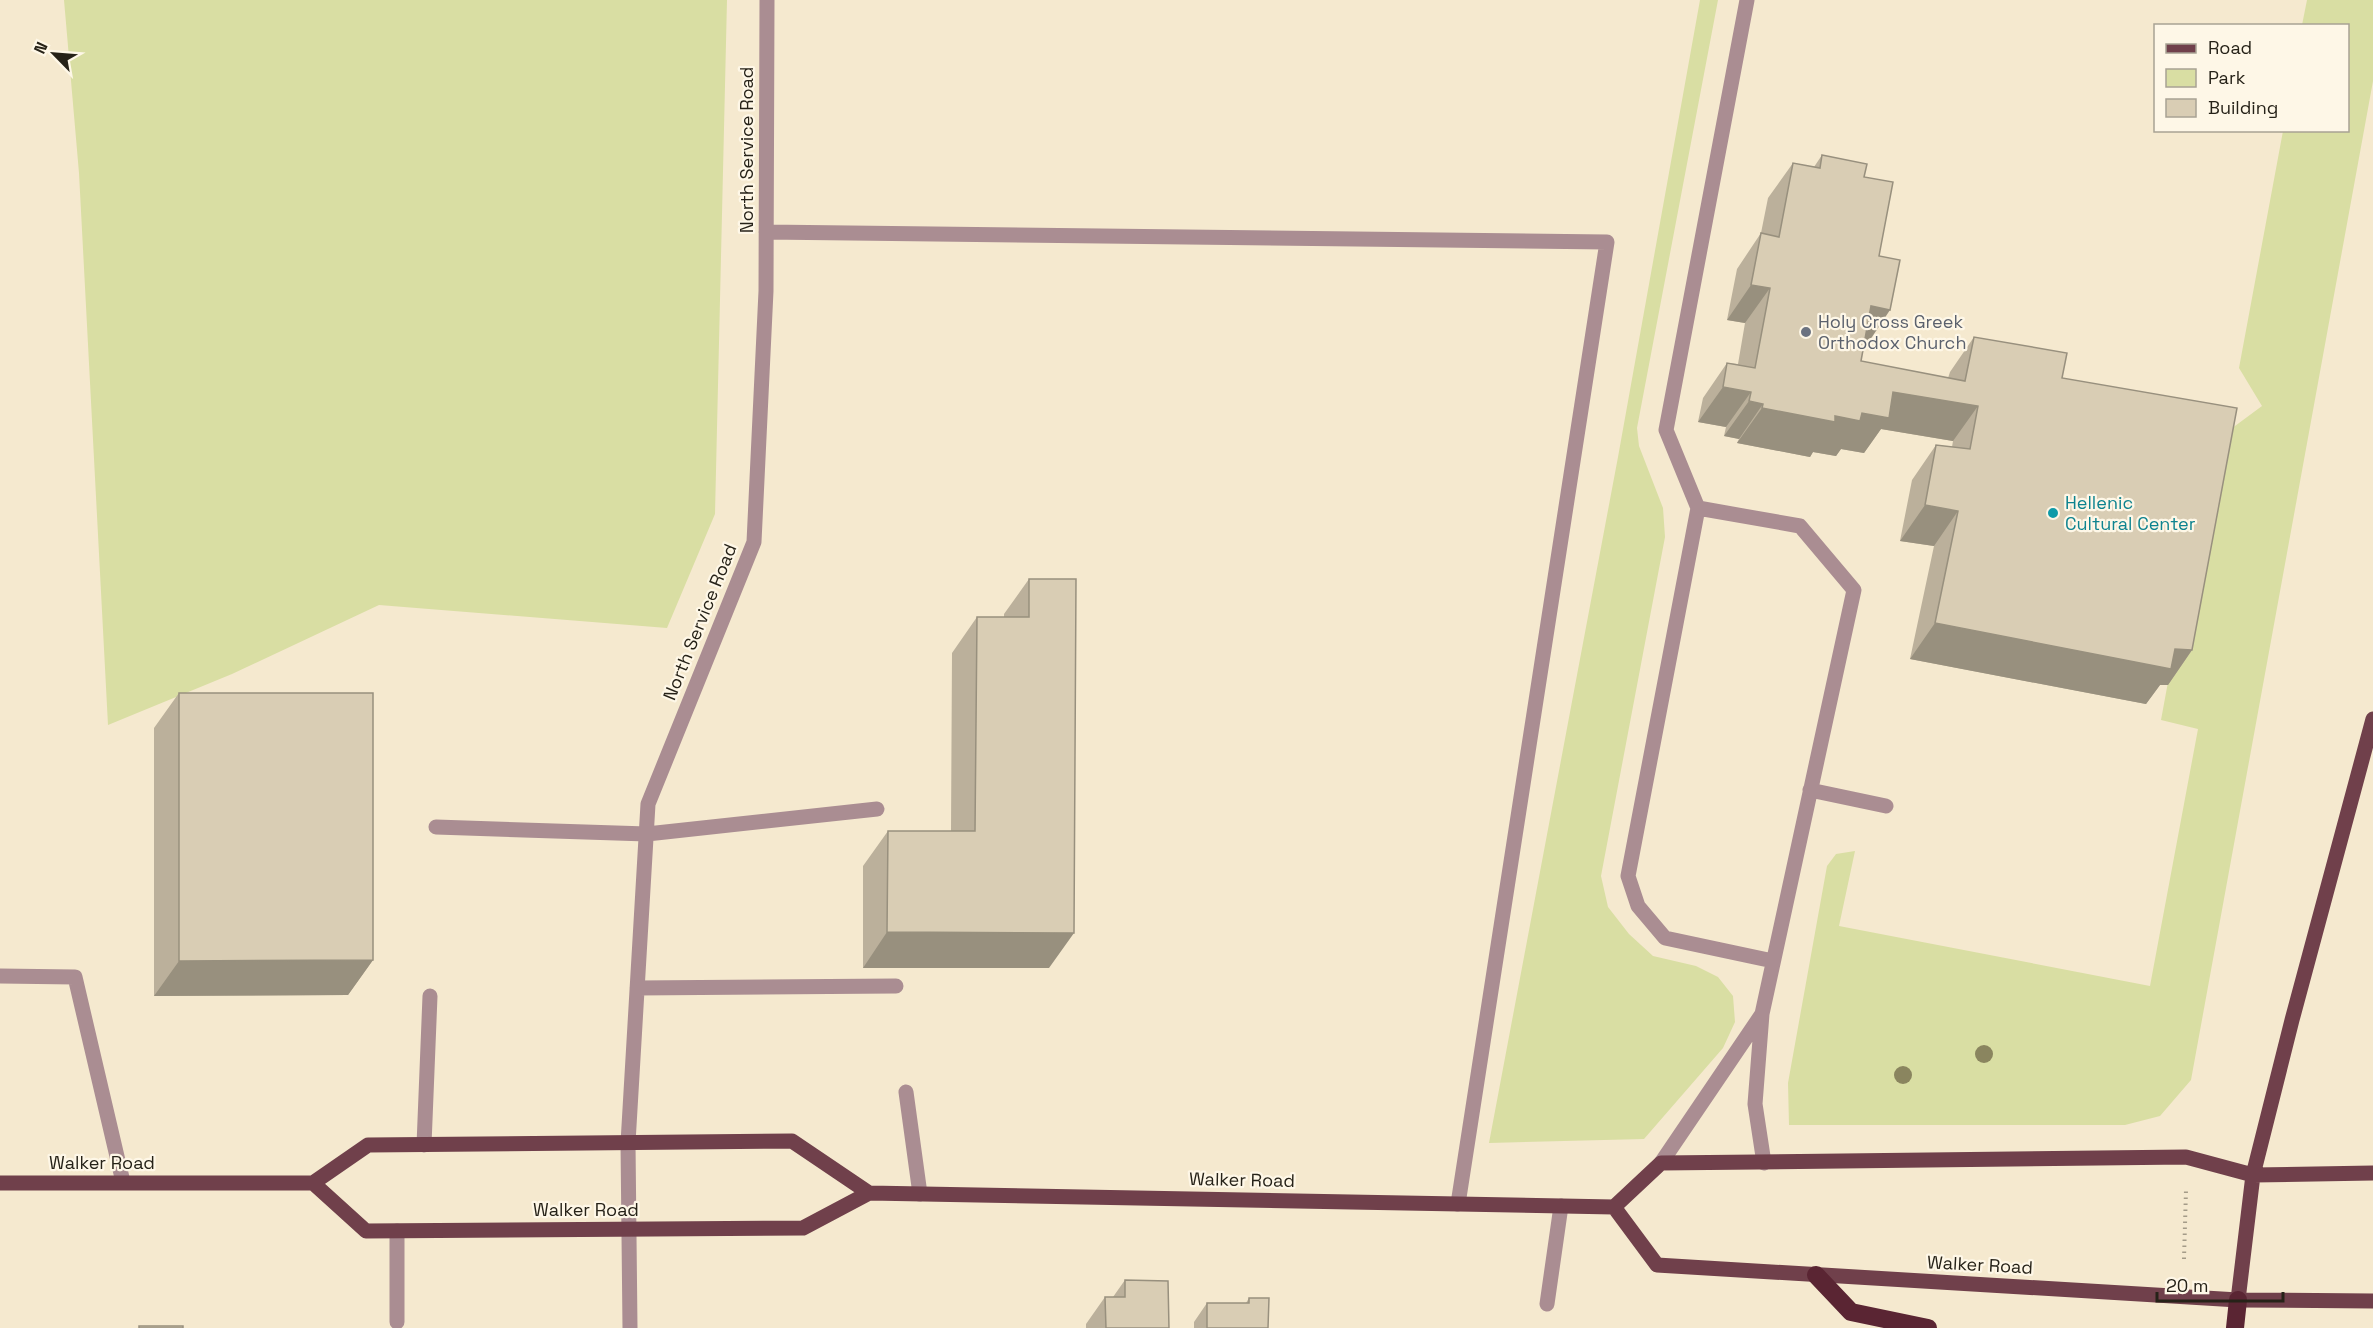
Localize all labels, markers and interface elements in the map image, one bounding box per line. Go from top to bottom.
north arrow [24,24,84,84]
legend [2154,24,2349,132]
text: Road [2208,36,2252,59]
text: N [29,39,53,57]
text: Park [2208,66,2246,89]
street label: North Service Road [735,67,758,233]
text: Building [2208,96,2278,119]
place label: Holy Cross Greek Orthodox Church [1818,310,1966,354]
marker: Holy Cross Greek Orthodox Church [1799,325,1813,339]
place label: Hellenic Cultural Center [2065,491,2196,535]
marker: Hellenic Cultural Center [2046,506,2060,520]
street label: North Service Road [658,540,741,703]
street label: Walker Road [49,1151,155,1174]
street label: Walker Road [1189,1167,1295,1192]
street label: Walker Road [533,1198,639,1221]
street label: Walker Road [1927,1250,2033,1279]
scale bar [2157,1265,2283,1303]
text: 20 m [2166,1274,2209,1297]

